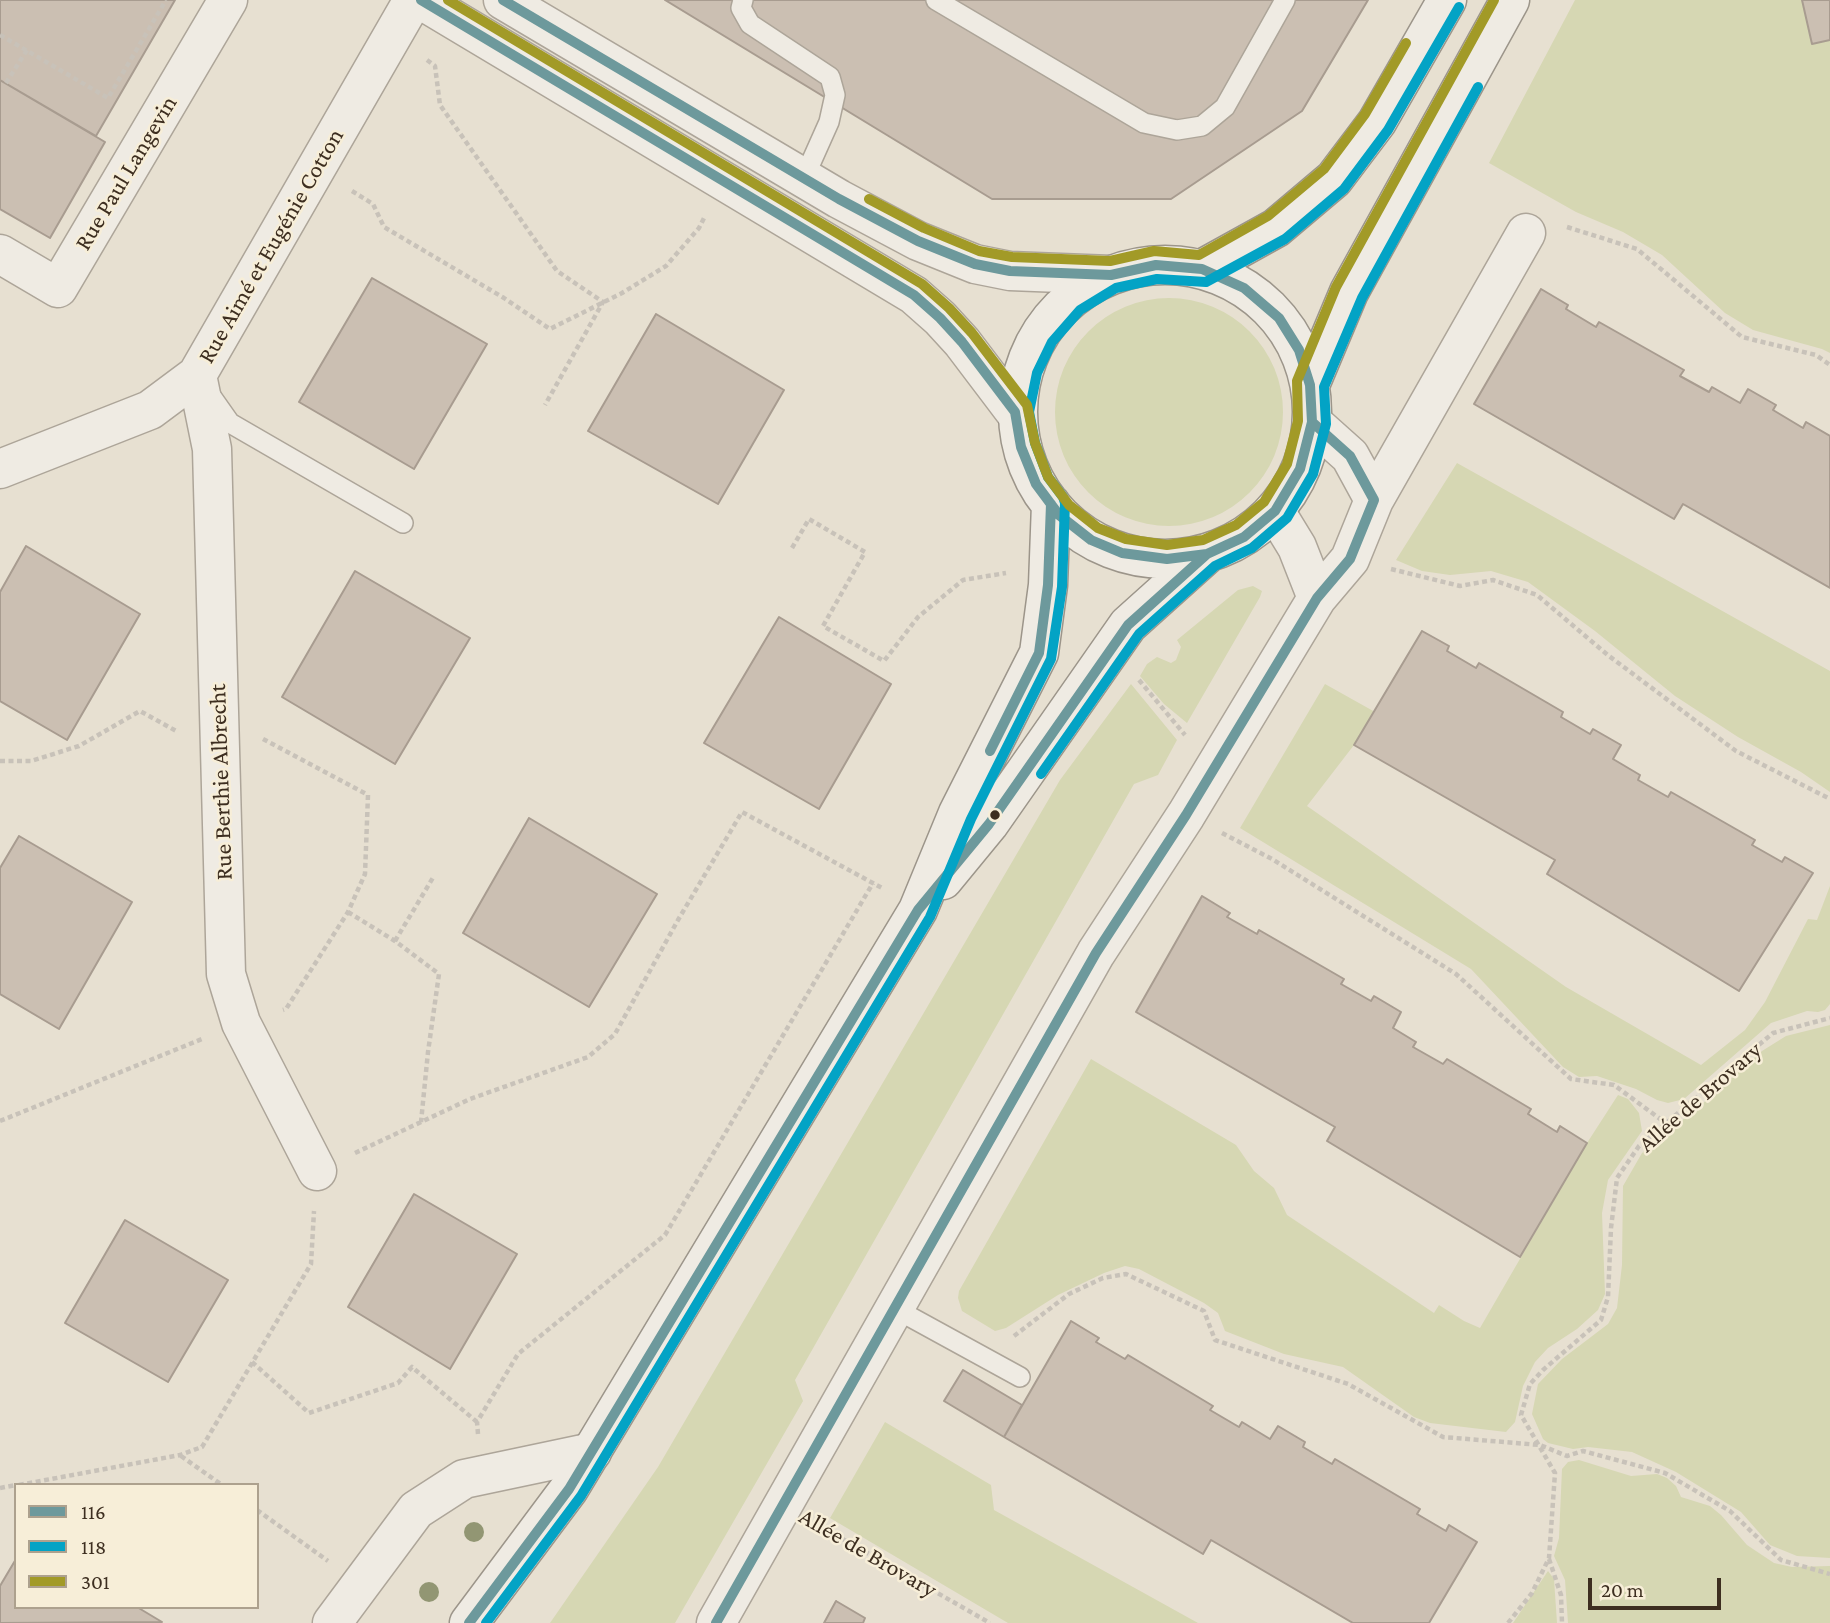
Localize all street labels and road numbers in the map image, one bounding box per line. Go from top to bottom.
street label: Rue Paul Langevin [68,90,184,256]
street label: Rue Aimé et Eugénie Cotton [192,123,350,369]
street label: Rue Berthie Albrecht [203,683,239,881]
street label: Allée de Brovary [1632,1036,1768,1158]
street label: Allée de Brovary [794,1502,942,1604]

